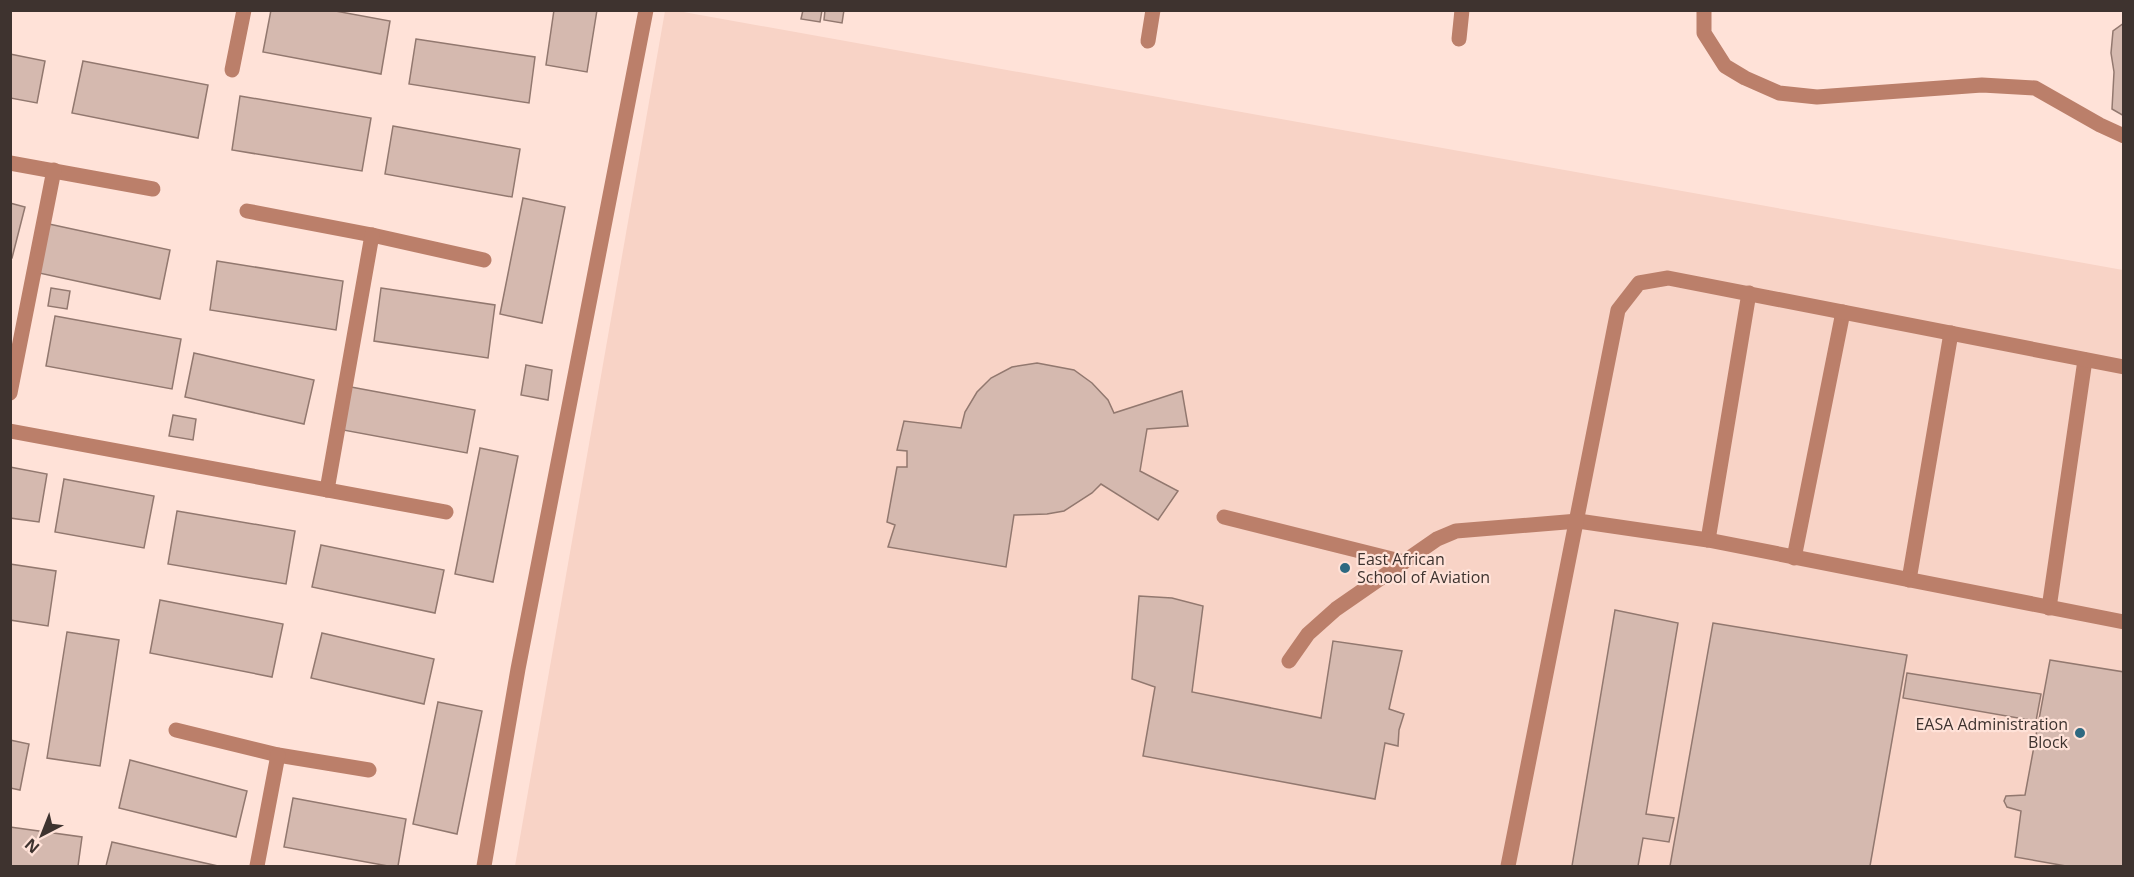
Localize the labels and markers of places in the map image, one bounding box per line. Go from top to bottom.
place label: East African School of Aviation [1357,548,1490,588]
marker: East African School of Aviation [1338,561,1352,575]
place label: EASA Administration Block [1915,713,2069,753]
marker: EASA Administration Block [2073,726,2087,740]

